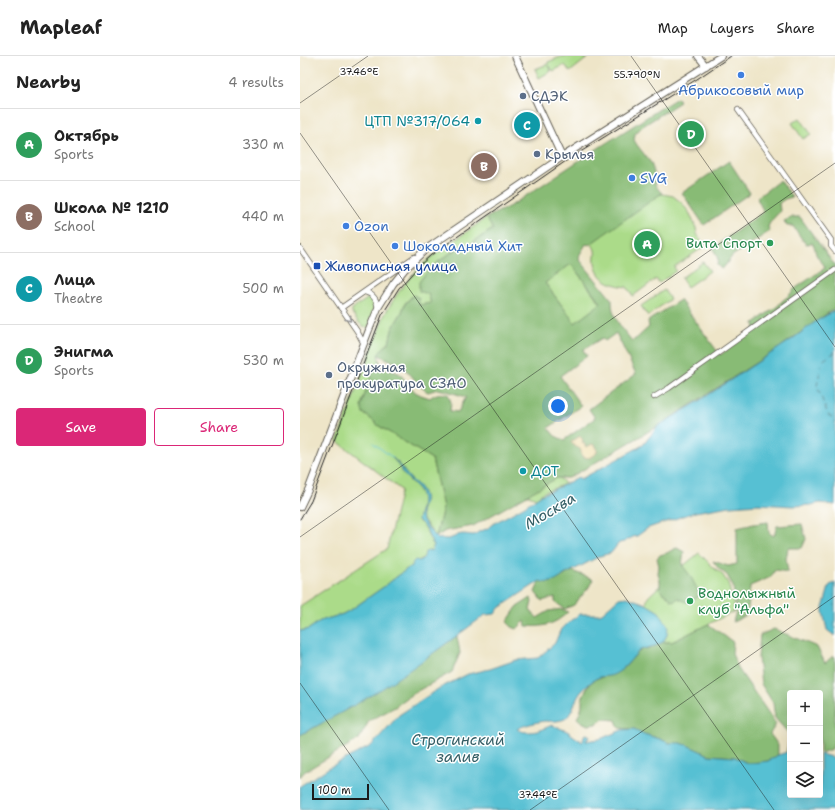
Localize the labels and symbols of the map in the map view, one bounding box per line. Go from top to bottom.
text: 37.46°E [339,65,379,78]
text: 55.790°N [614,68,660,81]
marker: Абрикосовый мир [736,70,746,80]
place label: Абрикосовый мир [678,81,804,99]
place label: СДЭК [531,87,568,105]
marker: СДЭК [518,91,528,101]
pin: C [514,110,540,140]
place label: ЦТП №317/064 [364,112,470,130]
marker: ЦТП №317/064 [473,116,483,126]
pin: D [678,119,704,149]
place label: Крылья [545,145,594,163]
marker: Крылья [532,149,542,159]
pin: B [471,151,497,181]
place label: SVG [640,169,667,187]
marker: SVG [627,173,637,183]
place label: Ozon [354,217,389,235]
marker: Ozon [341,221,351,231]
pin: A [634,229,660,259]
place label: Вита Спорт [686,234,763,252]
place label: Шоколадный Хит [403,237,523,255]
marker: Вита Спорт [765,238,775,248]
marker: Шоколадный Хит [390,241,400,251]
place label: Живописная улица [325,257,458,275]
marker: Живописная улица [312,261,322,271]
one-way arrow [344,315,351,322]
place label: Окружная прокуратура СЗАО [337,358,467,392]
marker: Окружная прокуратура СЗАО [324,370,334,380]
your location [548,396,568,416]
place label: ДОТ [531,462,560,480]
marker: ДОТ [518,466,528,476]
water label: Москва [521,488,579,534]
place label: Воднолыжный клуб "Альфа" [698,584,796,618]
marker: Воднолыжный клуб "Альфа" [685,596,695,606]
water label: Строгинский залив [411,730,505,767]
scale bar [312,782,369,801]
text: 37.44°E [518,788,558,801]

